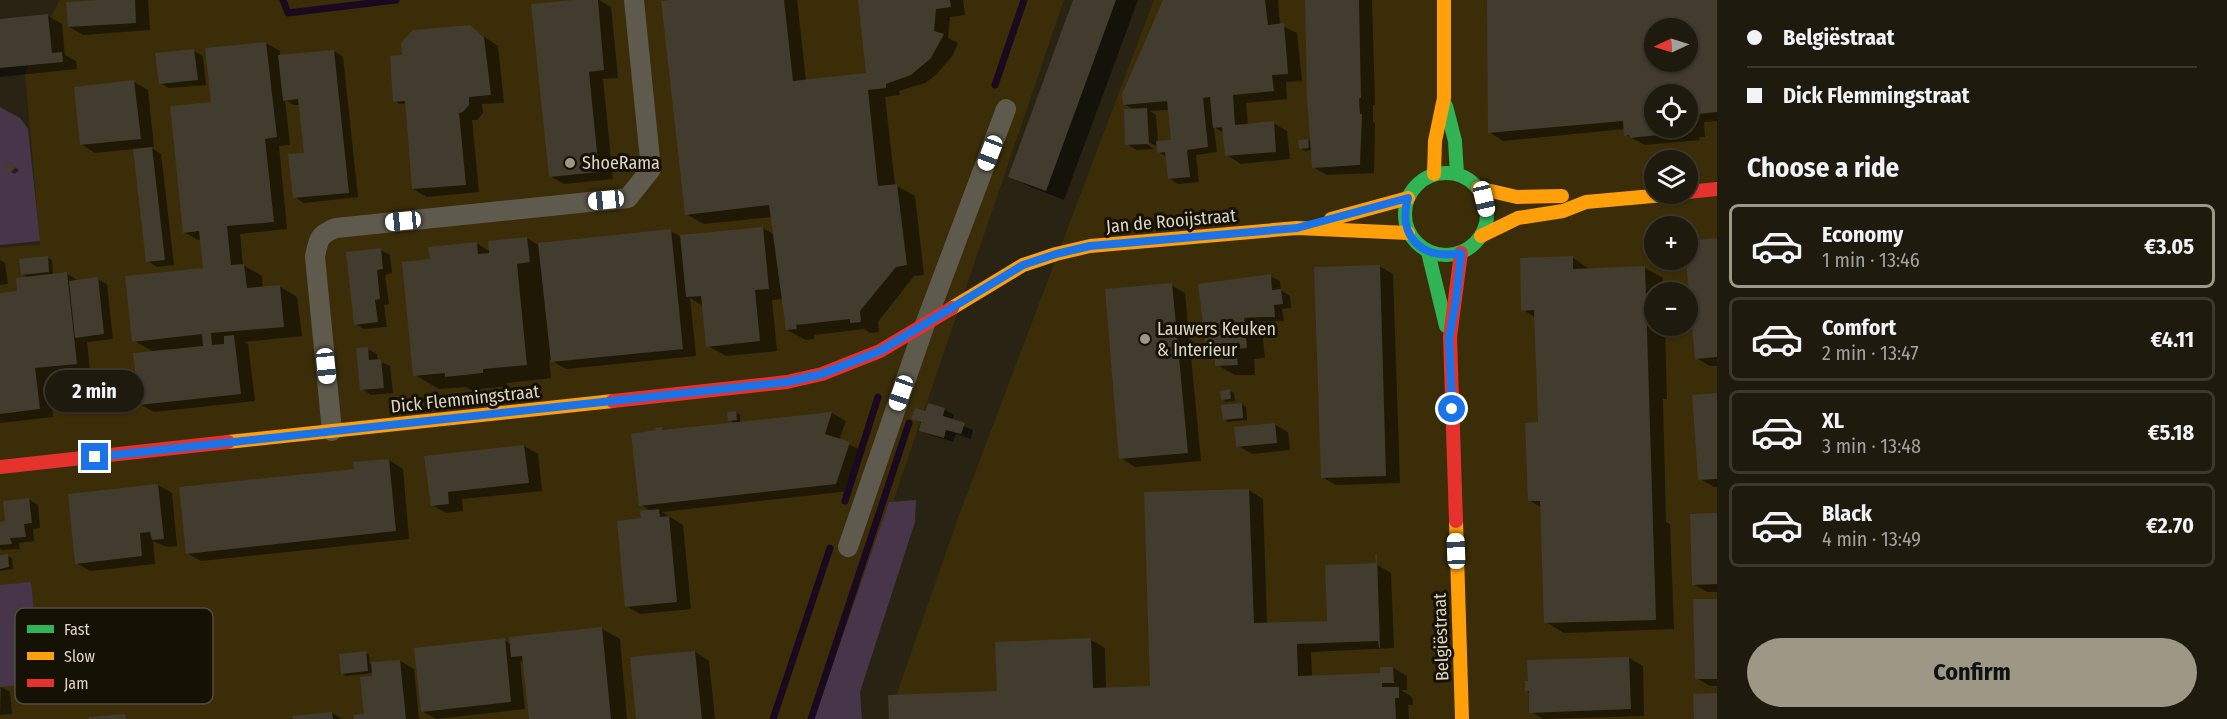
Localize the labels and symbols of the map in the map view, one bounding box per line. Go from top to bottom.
north arrow [1644,18,1698,72]
car [975,133,1005,173]
place label: ShoeRama [582,152,660,174]
marker: ShoeRama [563,156,577,170]
car [1471,179,1497,219]
car [587,189,625,211]
street label: Jan de Rooijstraat [1105,204,1237,238]
car [384,210,422,232]
place label: Lauwers Keuken & Interieur [1157,318,1276,361]
marker: Lauwers Keuken & Interieur [1138,332,1152,346]
car [315,347,337,385]
callout: 2 min [46,370,144,412]
car [887,373,915,413]
street label: Dick Flemmingstraat [390,380,541,418]
route start [1438,395,1465,422]
route end [81,443,108,470]
car [1446,533,1466,569]
street label: Belgiëstraat [1428,592,1454,681]
legend [15,608,213,704]
text: Fast [64,620,91,639]
text: Slow [64,647,95,666]
text: Jam [64,674,89,693]

